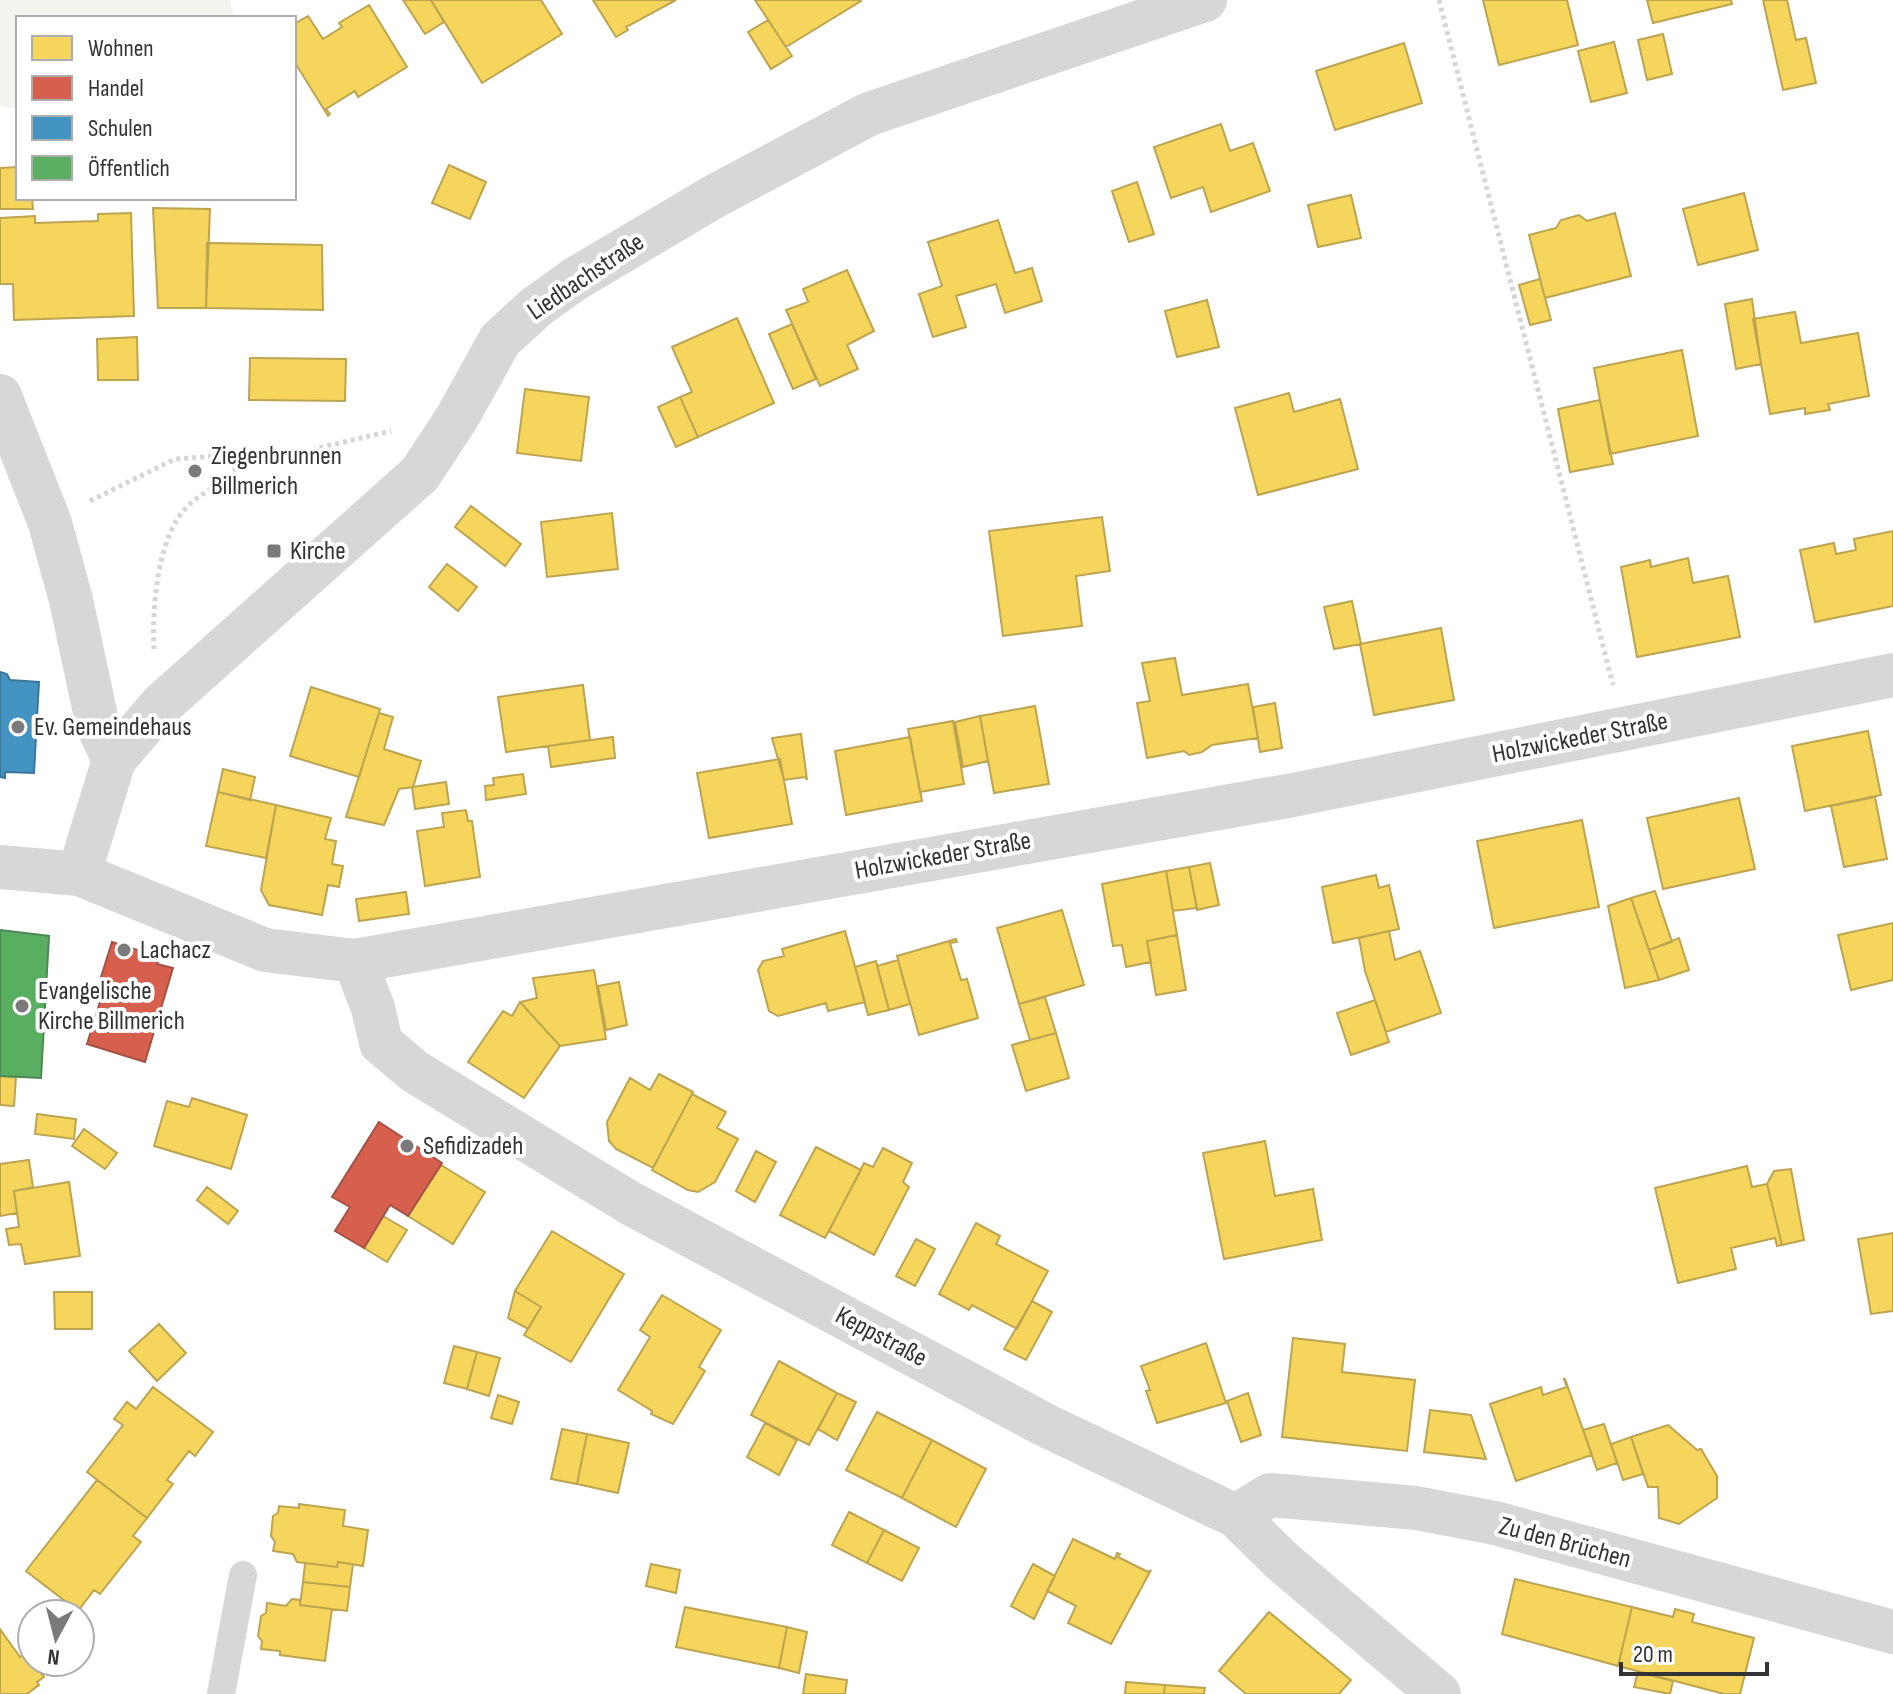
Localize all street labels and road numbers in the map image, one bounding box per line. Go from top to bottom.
street label: Liedbachstraße [522,227,650,327]
street label: Holzwickeder Straße [1490,706,1670,770]
street label: Holzwickeder Straße [852,825,1034,887]
street label: Keppstraße [830,1300,932,1374]
street label: Zu den Brüchen [1496,1511,1634,1575]

